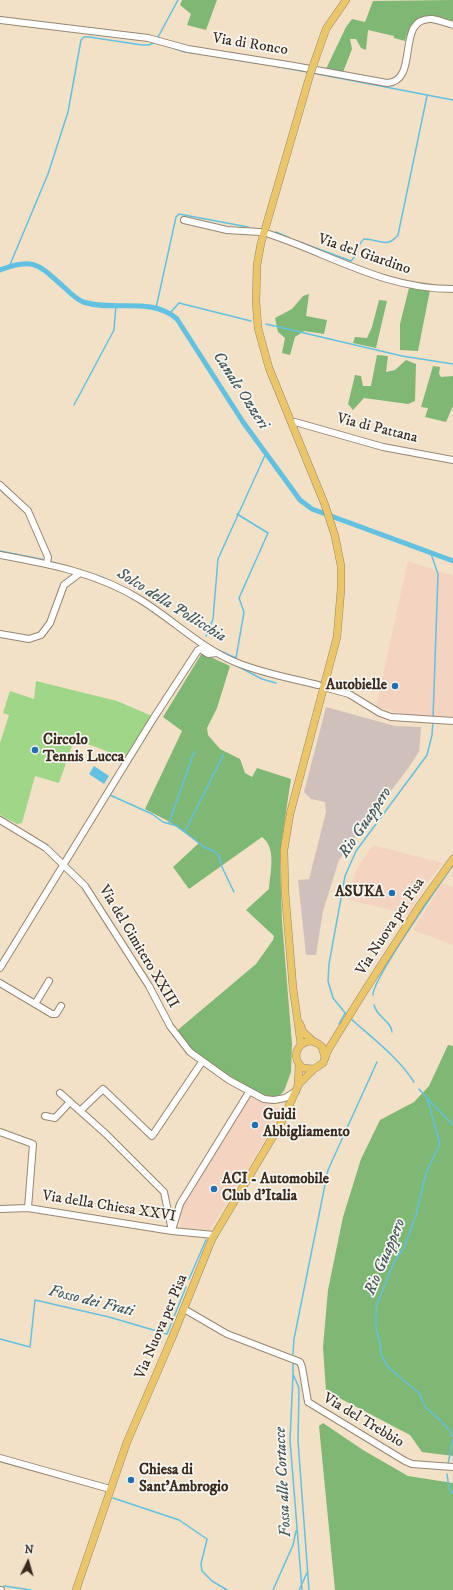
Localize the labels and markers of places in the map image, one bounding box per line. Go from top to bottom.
place label: Autobielle [326,677,387,695]
marker: Autobielle [390,681,400,691]
place label: Circolo Tennis Lucca [43,732,124,767]
marker: Circolo Tennis Lucca [30,745,40,755]
place label: ASUKA [335,884,384,902]
marker: ASUKA [387,888,397,898]
place label: Guidi Abbigliamento [263,1107,350,1142]
marker: Guidi Abbigliamento [250,1120,260,1130]
place label: ACI - Automobile Club d'Italia [222,1171,329,1206]
marker: ACI - Automobile Club d'Italia [209,1184,219,1194]
place label: Chiesa di Sant'Ambrogio [139,1462,228,1497]
marker: Chiesa di Sant'Ambrogio [126,1475,136,1485]

